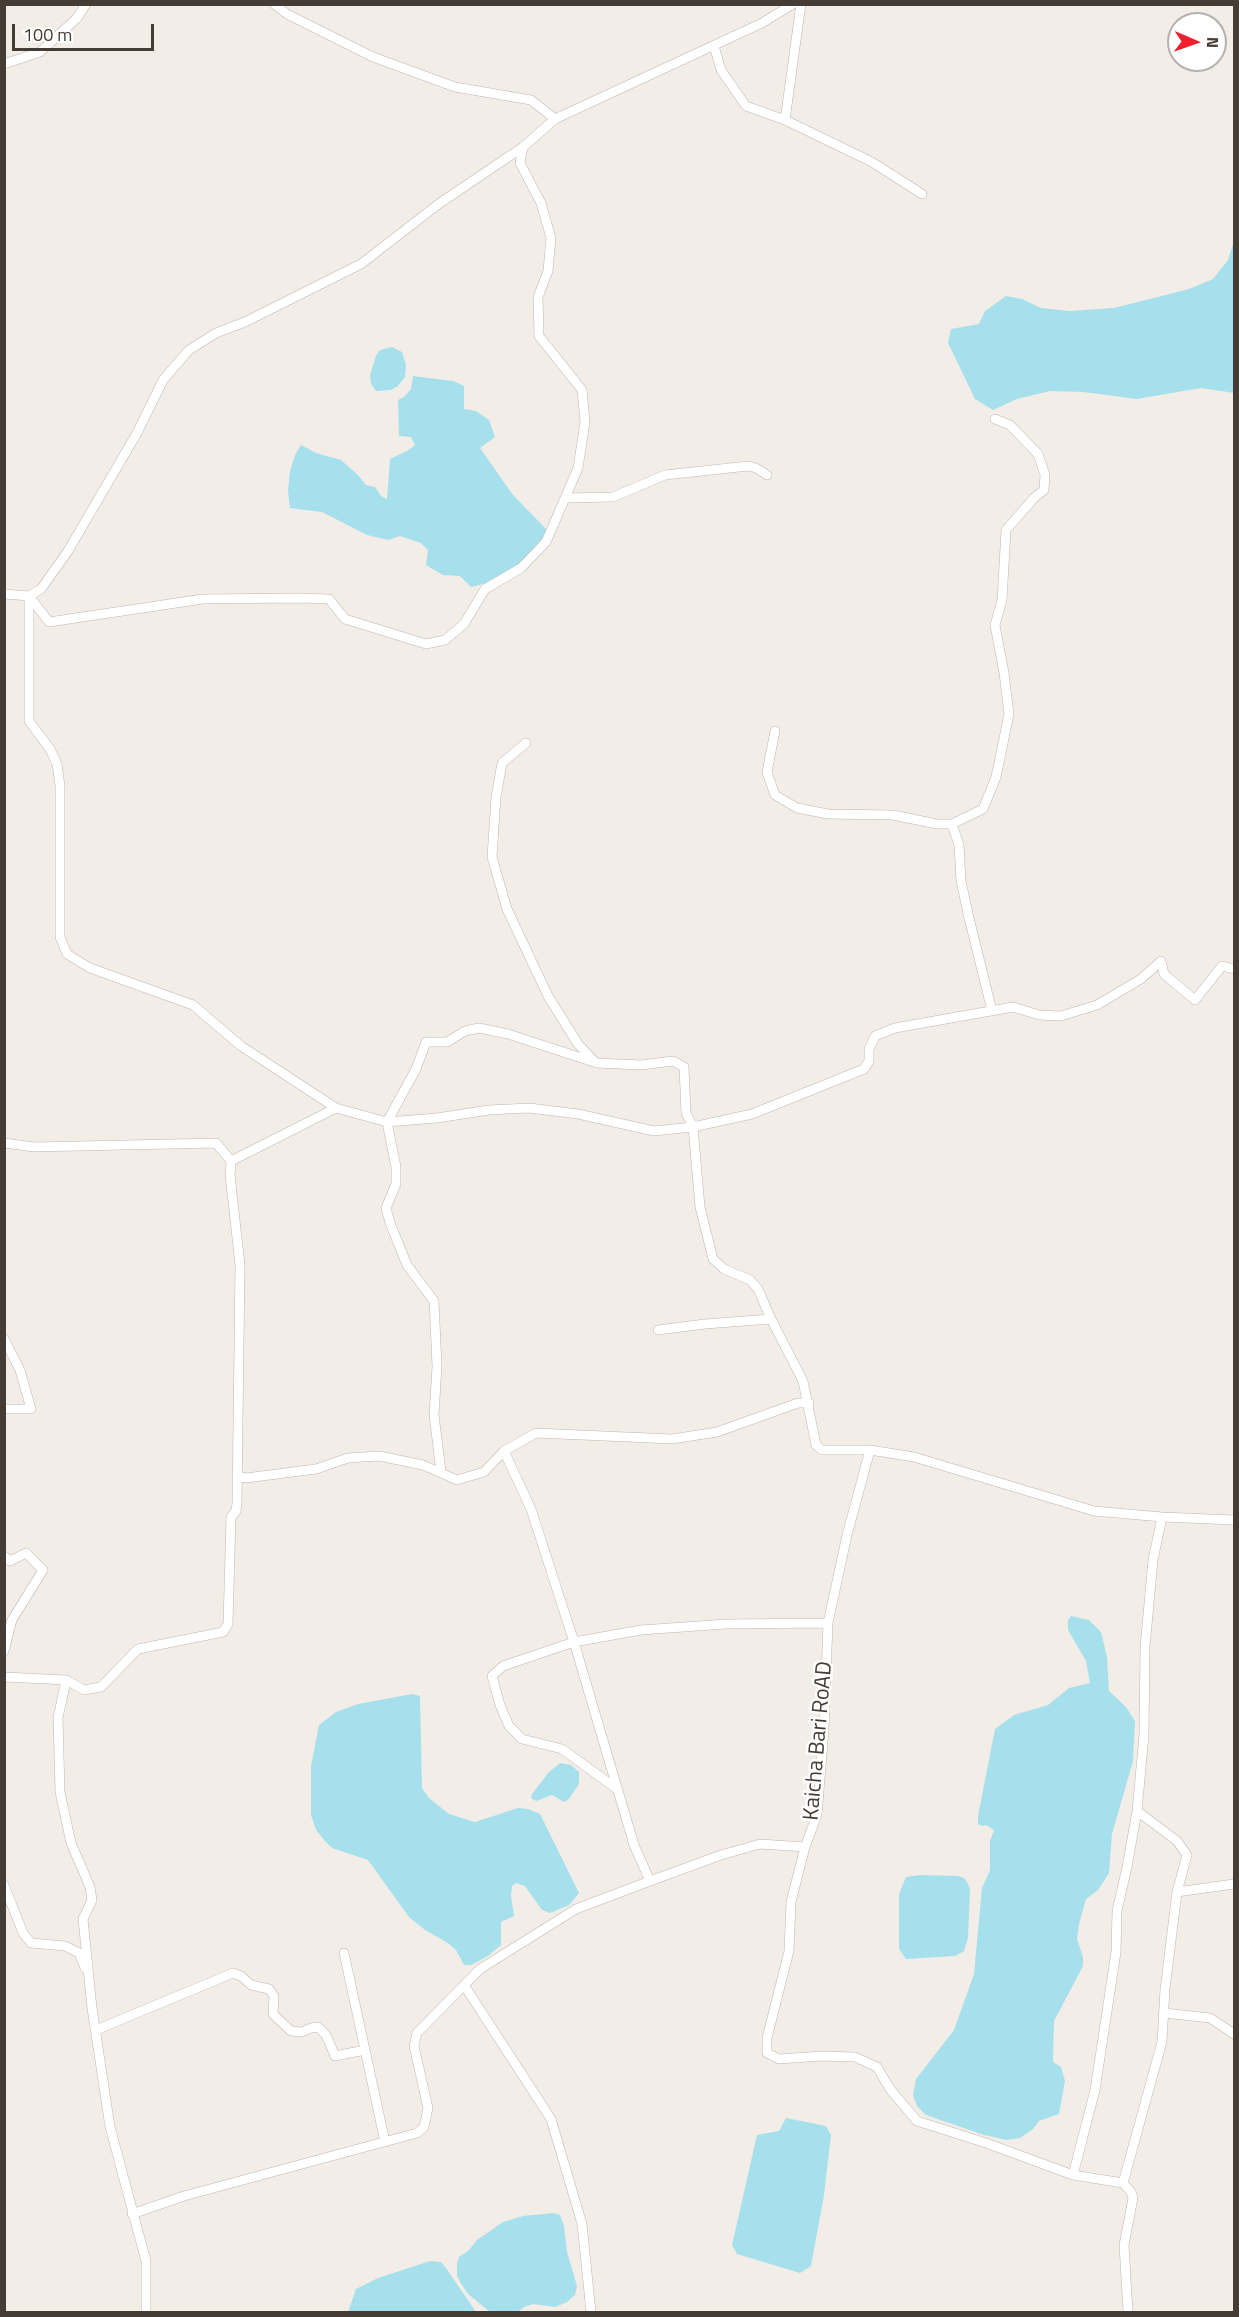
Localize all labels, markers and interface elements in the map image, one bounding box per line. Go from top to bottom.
scale bar [15,12,158,50]
north arrow [1167,12,1227,72]
text: 100 m [23,21,72,48]
text: N [1201,37,1225,49]
street label: Kaicha Bari RoAD [799,1660,839,1822]

